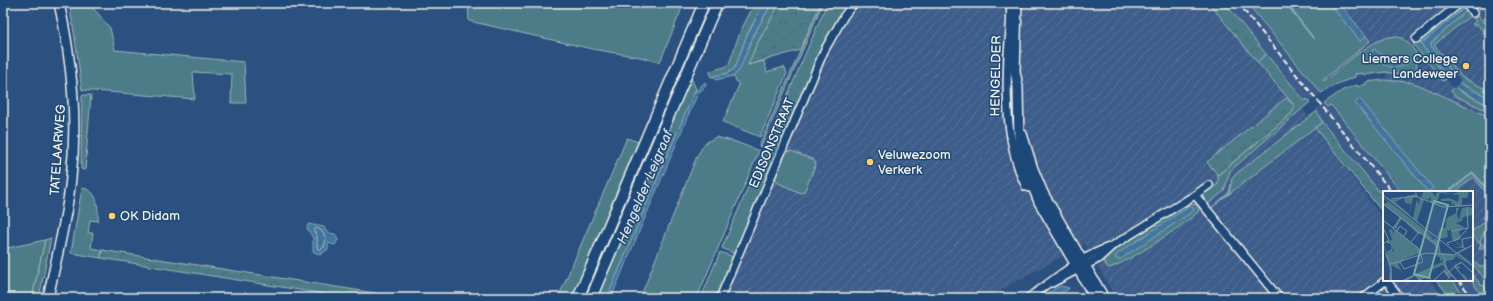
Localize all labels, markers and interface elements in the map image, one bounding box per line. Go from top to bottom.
street label: HENGELDER [987,35,1005,117]
place label: Liemers College Landeweer [1361,51,1458,82]
marker: Liemers College Landeweer [1461,61,1471,71]
street label: EDISONSTRAAT [746,95,798,191]
street label: TATELAARWEG [47,104,69,196]
water label: Hengelder Leigraaf [613,126,677,247]
place label: Veluwezoom Verkerk [878,147,951,178]
marker: Veluwezoom Verkerk [865,157,875,167]
inset map [1383,191,1473,281]
place label: OK Didam [120,208,180,224]
marker: OK Didam [107,211,117,221]

